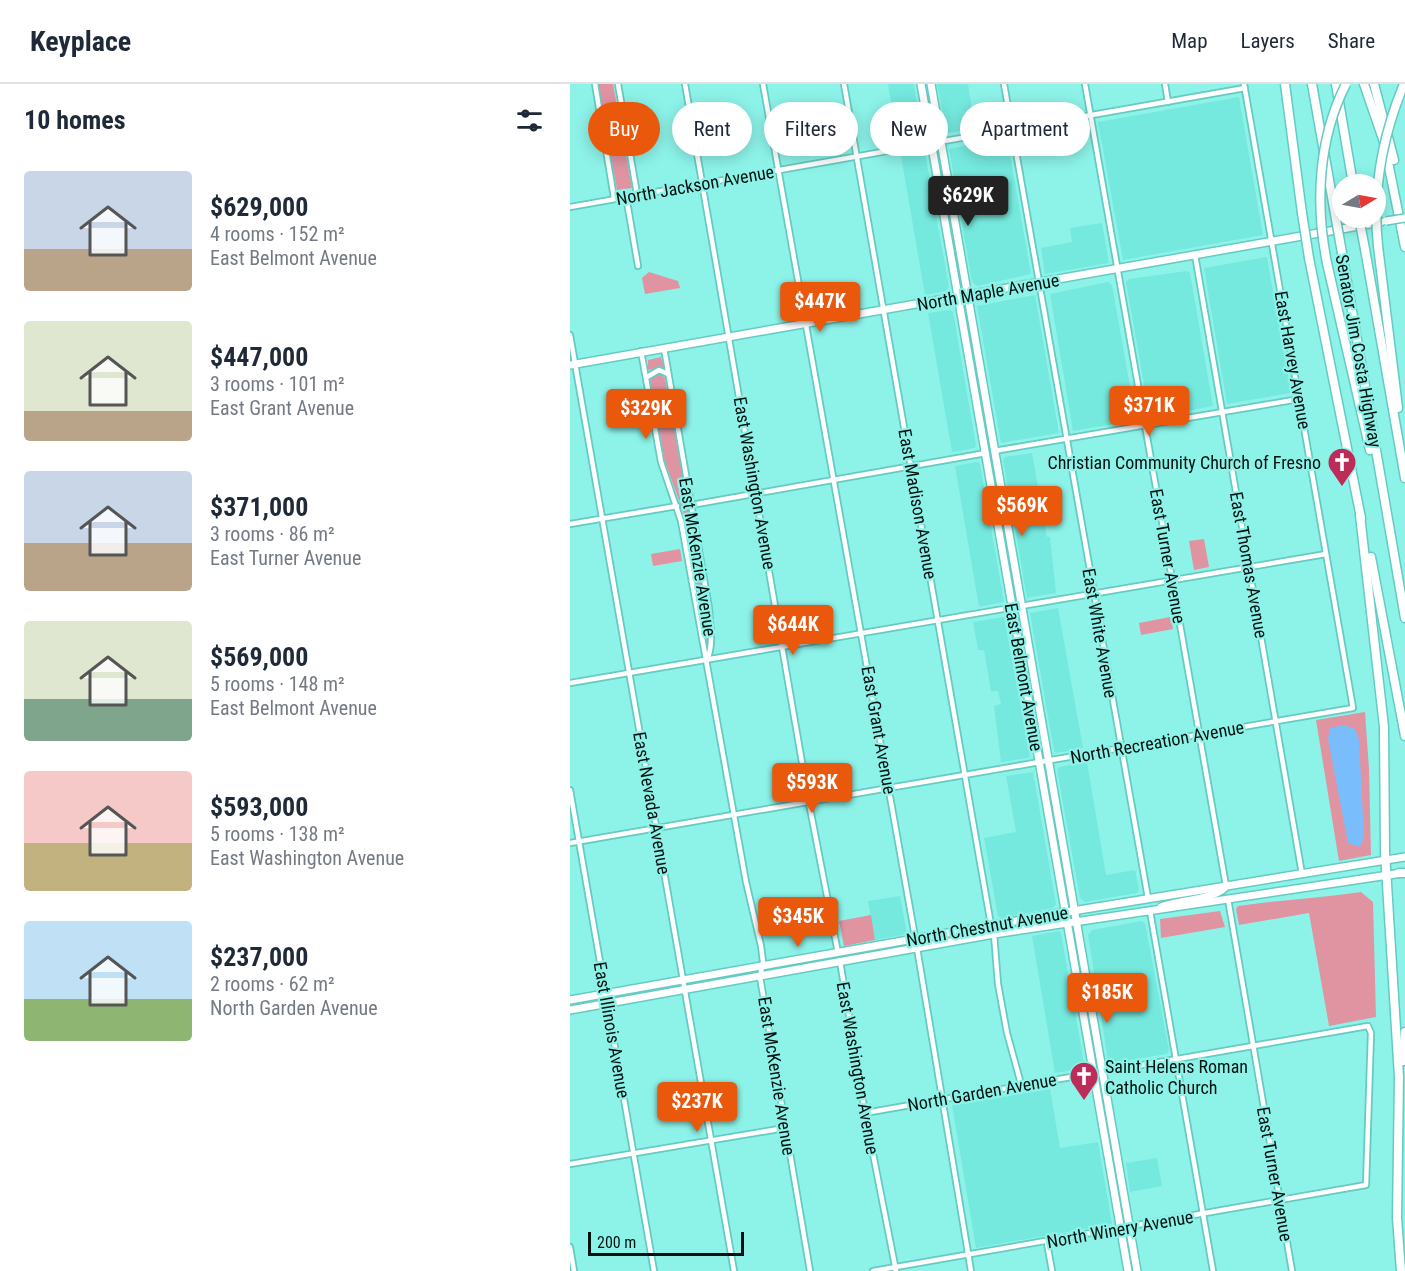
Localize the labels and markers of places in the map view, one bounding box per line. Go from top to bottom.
pin: $629K [926,176,1010,227]
pin: $447K [778,282,862,333]
pin: $371K [1107,386,1191,437]
pin: $329K [604,389,688,440]
church icon: Christian Community Church of Fresno [1326,446,1358,488]
place label: Christian Community Church of Fresno [1047,452,1321,473]
pin: $569K [980,486,1064,537]
pin: $644K [751,605,835,656]
pin: $593K [770,763,854,814]
pin: $345K [756,897,840,948]
pin: $185K [1065,973,1149,1024]
place label: Saint Helens Roman Catholic Church [1105,1056,1248,1098]
church icon: Saint Helens Roman Catholic Church [1068,1060,1100,1102]
pin: $237K [655,1082,739,1133]

